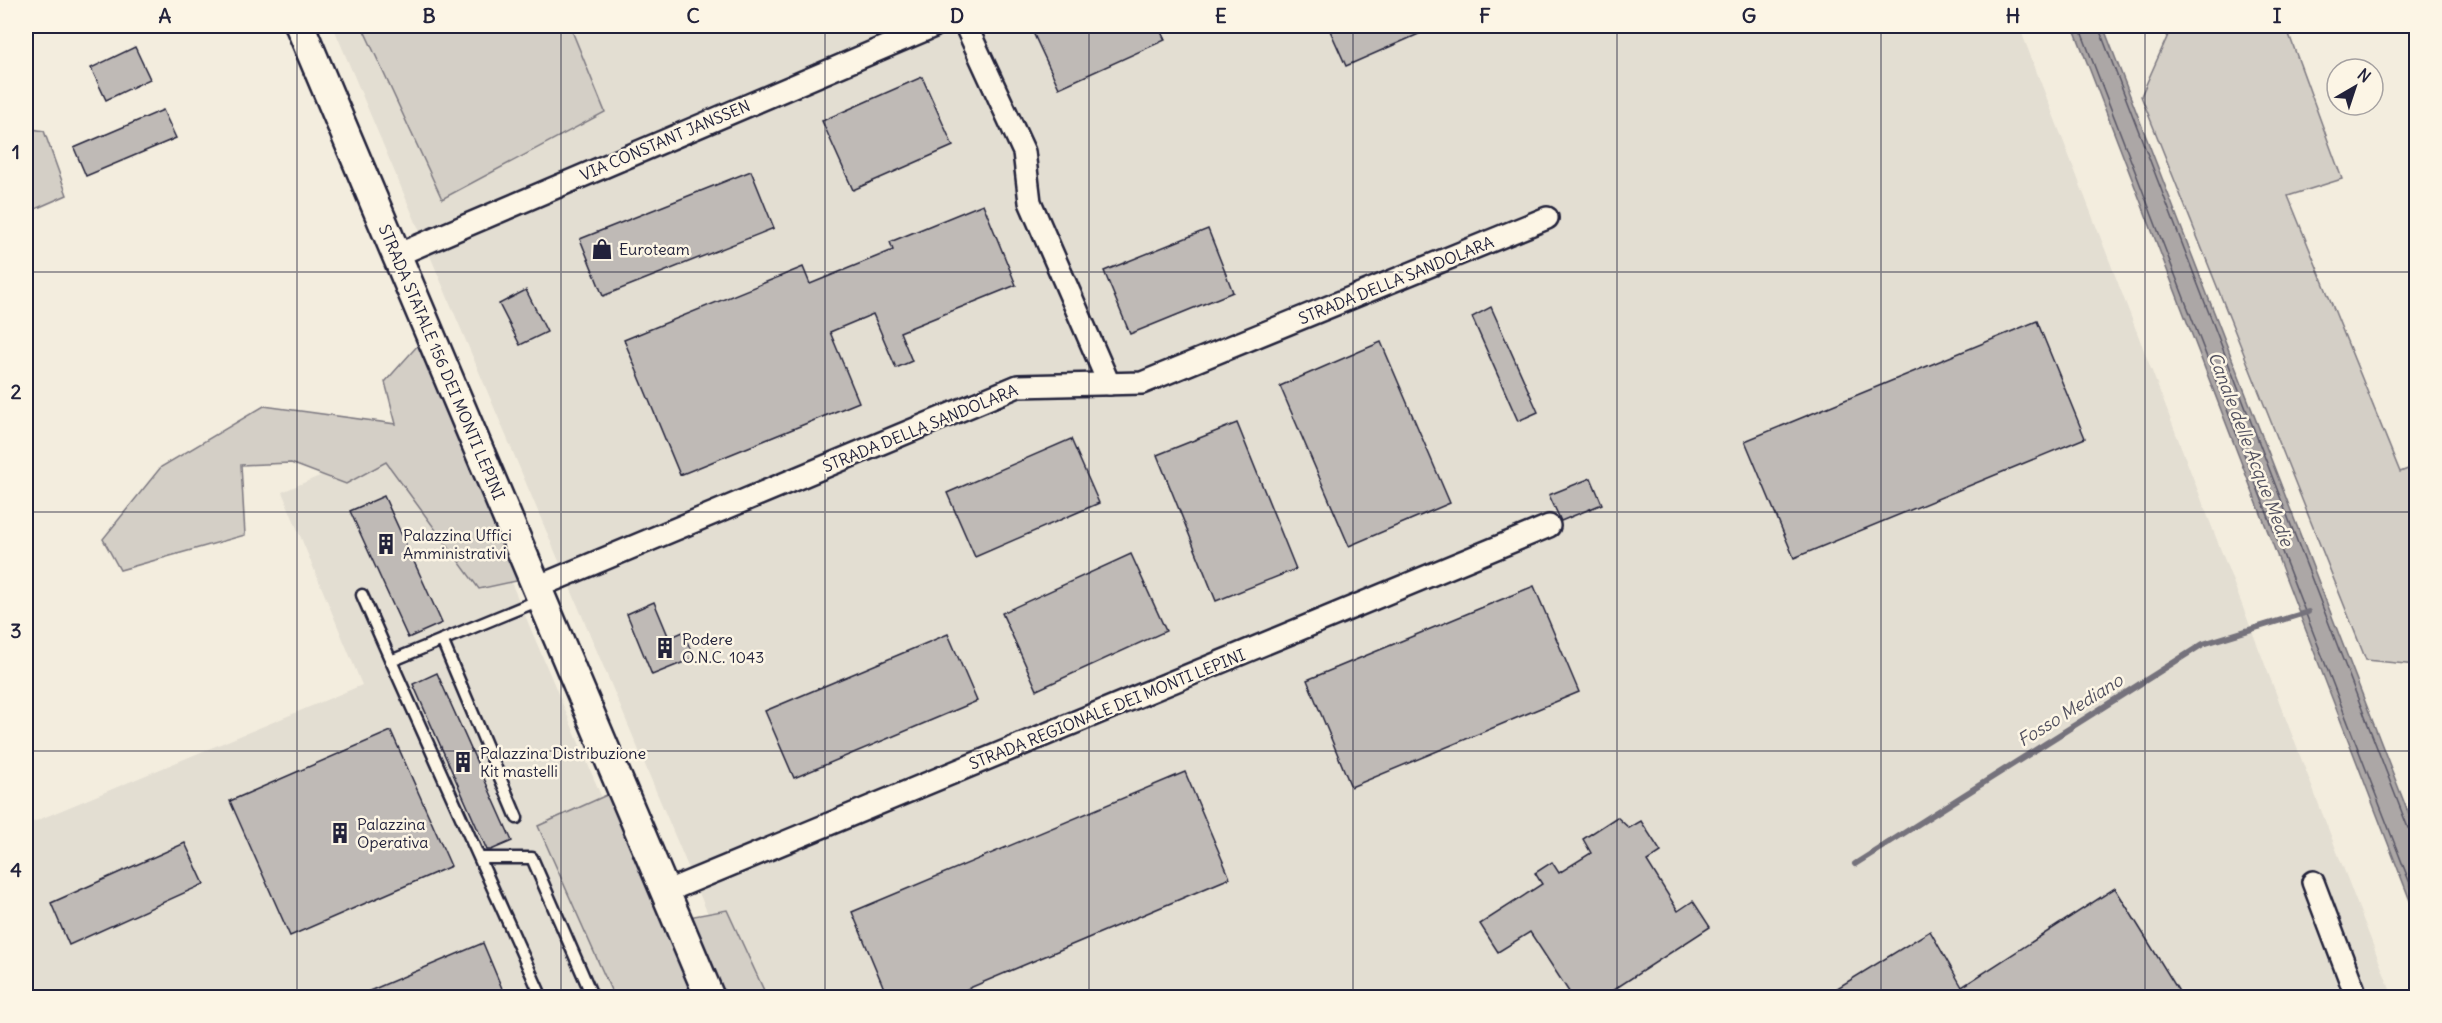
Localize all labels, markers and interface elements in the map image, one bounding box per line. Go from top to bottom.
text: A [159,3,172,28]
text: B [422,3,436,28]
text: C [686,3,700,28]
text: D [950,3,964,28]
text: E [1215,3,1227,28]
text: F [1479,3,1491,28]
text: G [1742,3,1756,28]
text: H [2006,3,2020,28]
text: I [2273,3,2282,28]
north arrow [2325,57,2385,117]
text: N [2354,64,2375,87]
street label: VIA CONSTANT JANSSEN [577,95,753,185]
text: 1 [12,139,20,164]
street label: STRADA STATALE 156 DEI MONTI LEPINI [375,221,509,503]
street label: STRADA DELLA SANDOLARA [1295,232,1497,328]
shop icon: Euroteam [590,237,614,261]
place label: Euroteam [619,239,690,259]
water label: Canale delle Acque Medie [2203,349,2299,551]
text: 2 [11,379,22,404]
street label: STRADA DELLA SANDOLARA [819,380,1021,476]
place label: Palazzina Uffici Amministrativi [403,525,512,563]
building icon: Palazzina Uffici Amministrativi [374,532,398,556]
text: 3 [10,618,22,643]
place label: Podere O.N.C. 1043 [682,629,764,667]
building icon: Podere O.N.C. 1043 [653,636,677,660]
street label: STRADA REGIONALE DEI MONTI LEPINI [966,644,1248,774]
water label: Fosso Mediano [2013,668,2128,752]
place label: Palazzina Distribuzione Kit mastelli [480,743,646,781]
building icon: Palazzina Distribuzione Kit mastelli [451,750,475,774]
place label: Palazzina Operativa [357,814,428,852]
building icon: Palazzina Operativa [328,821,352,845]
text: 4 [10,857,22,882]

